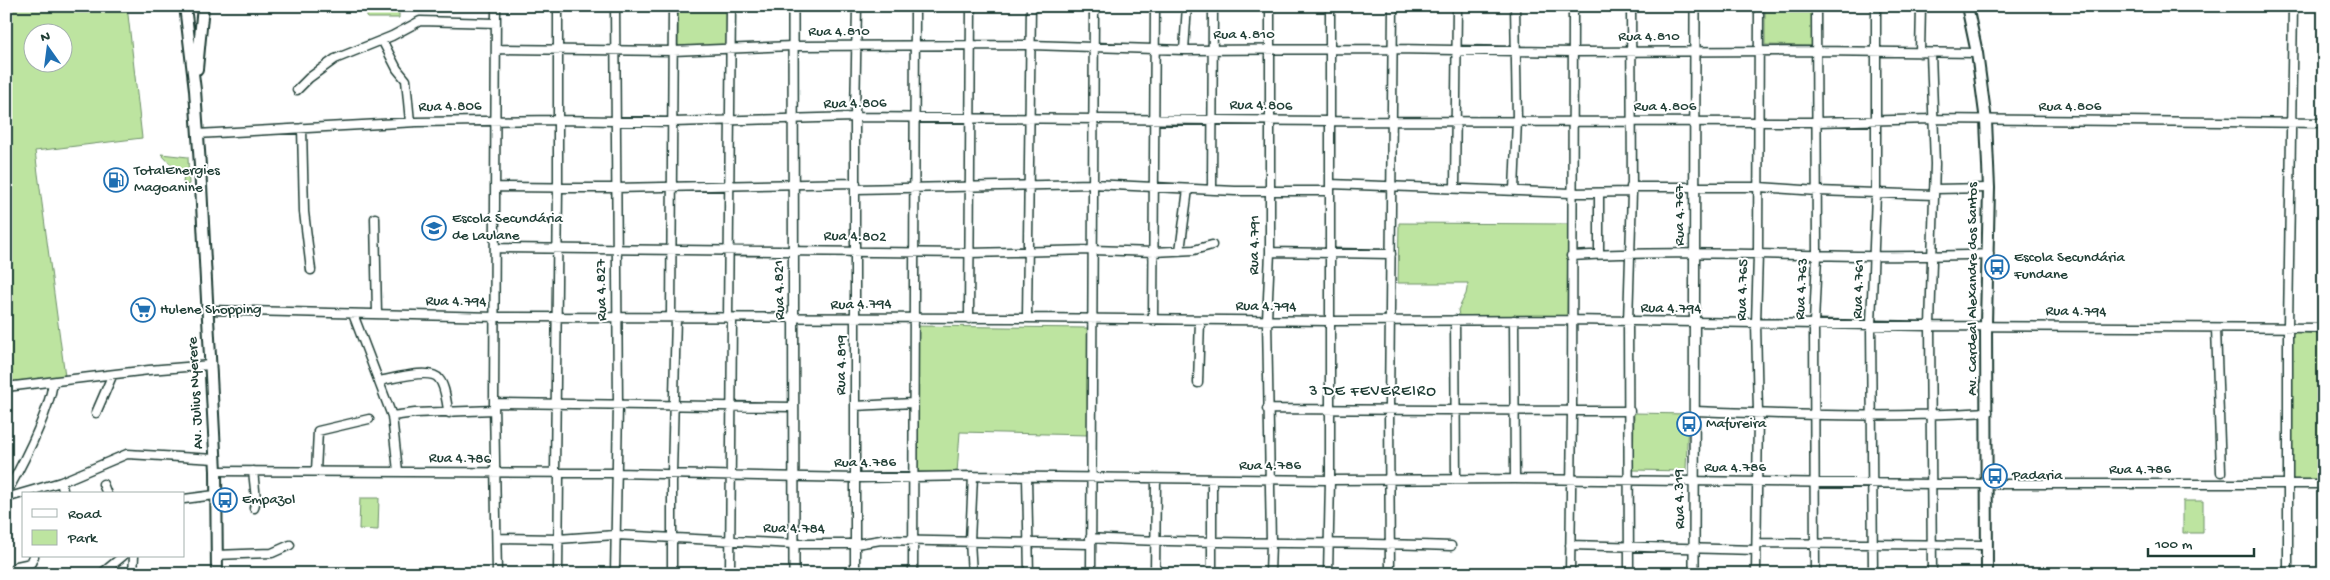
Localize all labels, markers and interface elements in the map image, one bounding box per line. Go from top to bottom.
north arrow [22,22,72,72]
street label: Rua 4.810 [808,23,870,41]
street label: Rua 4.810 [1213,26,1275,44]
text: N [39,28,52,47]
street label: Rua 4.810 [1618,28,1680,46]
street label: Rua 4.806 [823,94,887,114]
street label: Rua 4.806 [1229,96,1293,116]
street label: Rua 4.806 [418,97,482,117]
street label: Rua 4.806 [1634,98,1697,116]
street label: Rua 4.806 [2039,98,2102,116]
place label: TotalEnergies Magoanine [133,162,220,197]
fuel station icon: TotalEnergies Magoanine [103,167,129,193]
street label: Av. Cardeal Alexandre dos Santos [1964,182,1982,396]
street label: Rua 4.767 [1671,183,1689,246]
place label: Escola Secundária de Laulane [452,210,564,245]
school or university icon: Escola Secundária de Laulane [421,215,447,241]
street label: Rua 4.791 [1245,215,1265,275]
street label: Rua 4.802 [824,227,886,247]
place label: Escola Secundária Fundane [2013,249,2126,284]
bus stop icon: Escola Secundária Fundane [1984,254,2010,280]
street label: Rua 4.763 [1791,257,1813,320]
street label: Rua 4.827 [592,258,612,321]
street label: Rua 4.765 [1733,259,1753,321]
street label: Rua 4.761 [1849,259,1869,319]
street label: Rua 4.821 [770,260,790,320]
street label: Rua 4.794 [425,292,487,312]
street label: Rua 4.794 [830,295,892,315]
supermarket icon: Hulene Shopping [130,297,156,323]
street label: Rua 4.794 [1235,297,1297,317]
street label: Rua 4.794 [1640,299,1702,319]
place label: Hulene Shopping [160,301,262,319]
street label: Rua 4.794 [2045,302,2107,322]
street label: Rua 4.819 [832,334,852,395]
street label: Av. Julius Nyerere [184,336,208,450]
district label: 3 DE FEVEREIRO [1308,383,1437,402]
bus stop icon: Mafureira [1676,411,1702,437]
place label: Mafureira [1706,415,1767,433]
street label: Rua 4.786 [429,449,492,469]
street label: Rua 4.786 [834,454,896,472]
street label: Rua 4.786 [1239,457,1301,475]
street label: Rua 4.786 [1704,459,1766,477]
street label: Rua 4.786 [2109,461,2171,479]
bus stop icon: Padaria [1982,463,2008,489]
place label: Padaria [2011,467,2063,485]
street label: Rua 4.319 [1670,468,1690,529]
bus stop icon: Empazol [212,487,238,513]
place label: Empazol [242,491,295,509]
legend [22,492,185,558]
text: Road [68,506,102,524]
street label: Rua 4.784 [763,519,825,539]
scale bar [2148,525,2254,557]
text: Park [67,530,98,548]
text: 100 m [2154,536,2193,554]

